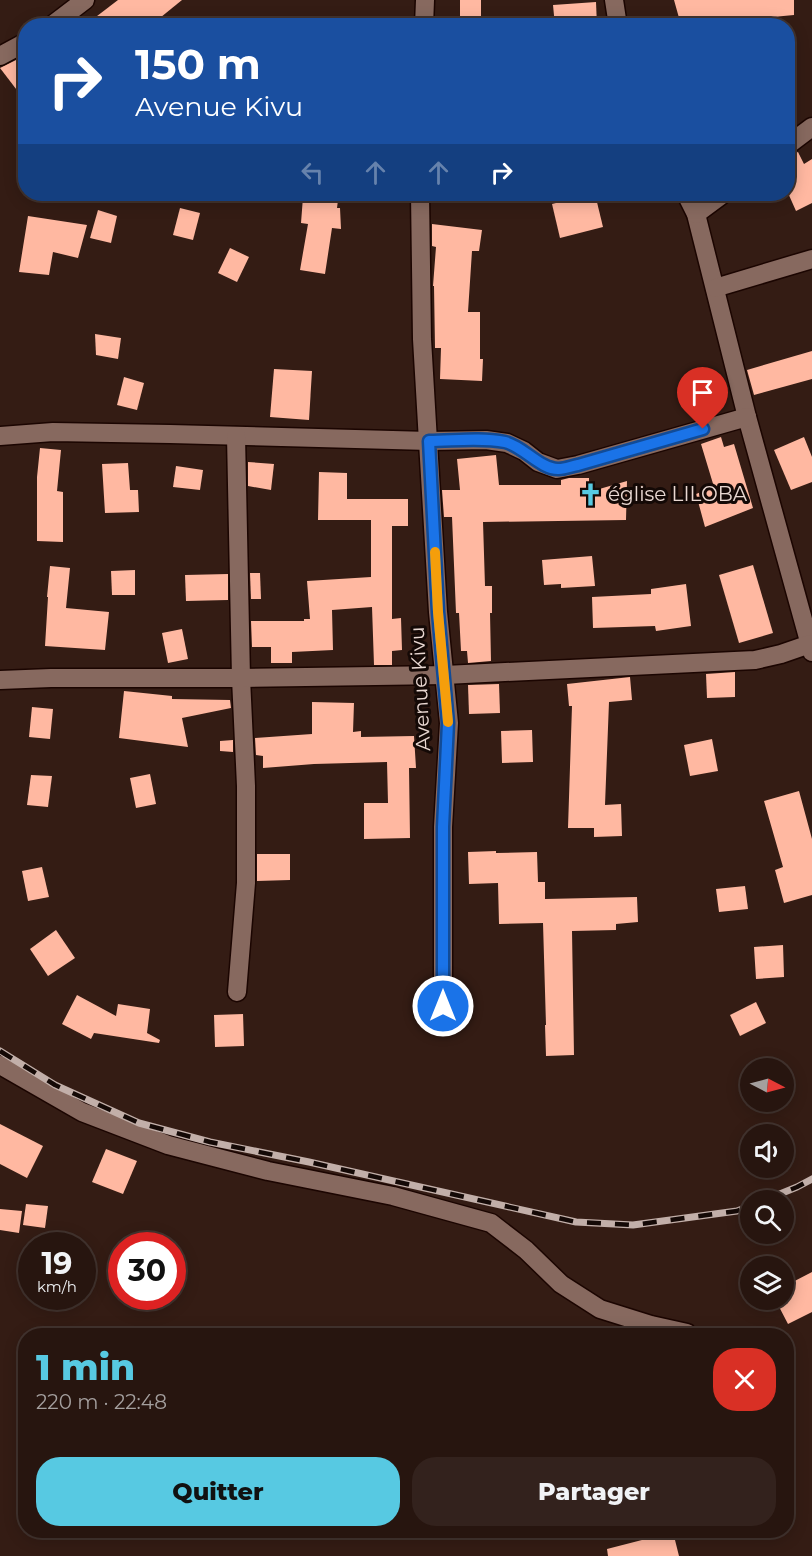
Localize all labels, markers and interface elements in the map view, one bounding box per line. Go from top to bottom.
text: 150 m [135,38,261,90]
icon: right [36,42,114,120]
text: Avenue Kivu [135,90,303,123]
icon: left [296,156,329,189]
icon: ahead [359,156,392,189]
icon: ahead [422,156,455,189]
icon: right [485,156,518,189]
pin [677,367,728,429]
icon: arrive [686,376,719,409]
church icon: église LILOBA [577,481,603,507]
place label: église LILOBA [608,482,748,506]
street label: Avenue Kivu [405,626,435,752]
position arrow [411,974,475,1038]
north arrow [740,1058,794,1112]
map controls [740,1058,794,1310]
button: sound [740,1124,794,1178]
button: search [740,1190,794,1244]
speed limit sign: 30 [108,1232,186,1310]
text: 19 [42,1245,72,1282]
button: layers [740,1256,794,1310]
text: km/h [37,1277,77,1296]
text: 1 min [36,1345,135,1389]
button: close [713,1348,776,1411]
text: 220 m · 22:48 [36,1390,167,1414]
button: Quitter [36,1457,400,1526]
button: Partager [412,1457,776,1526]

